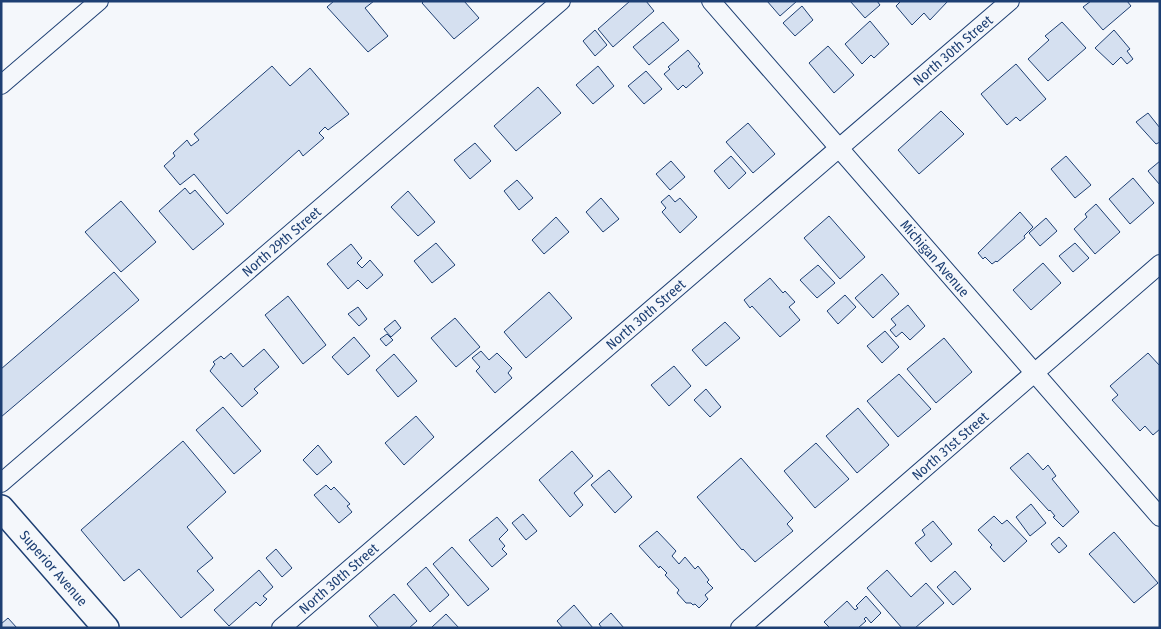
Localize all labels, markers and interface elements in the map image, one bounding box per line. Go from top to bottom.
street label: North 30th Street [910,12,997,89]
street label: North 29th Street [239,203,325,281]
street label: Michigan Avenue [896,217,973,301]
street label: North 30th Street [603,276,690,354]
street label: North 31st Street [909,408,992,484]
street label: Superior Avenue [16,527,91,610]
street label: North 30th Street [296,540,382,618]

